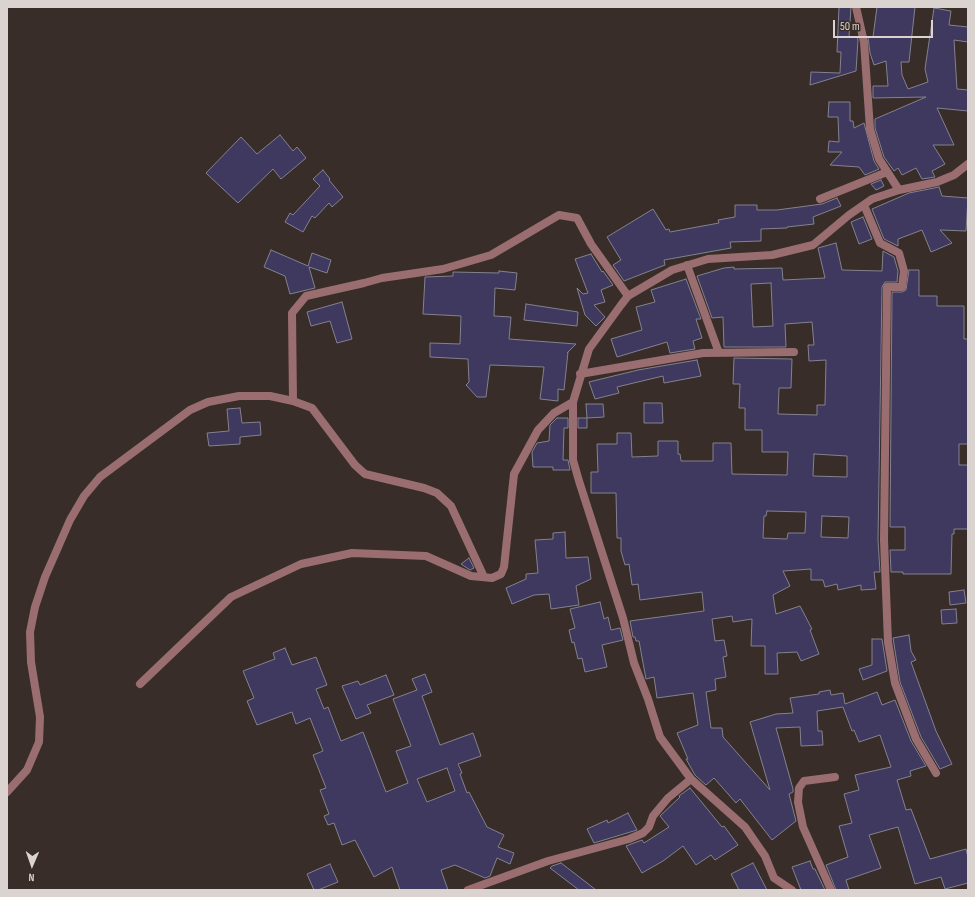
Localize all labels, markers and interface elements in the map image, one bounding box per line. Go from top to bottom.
scale bar [835,12,935,38]
text: 50 m [840,19,860,34]
north arrow [12,845,52,885]
text: N [28,871,35,884]

